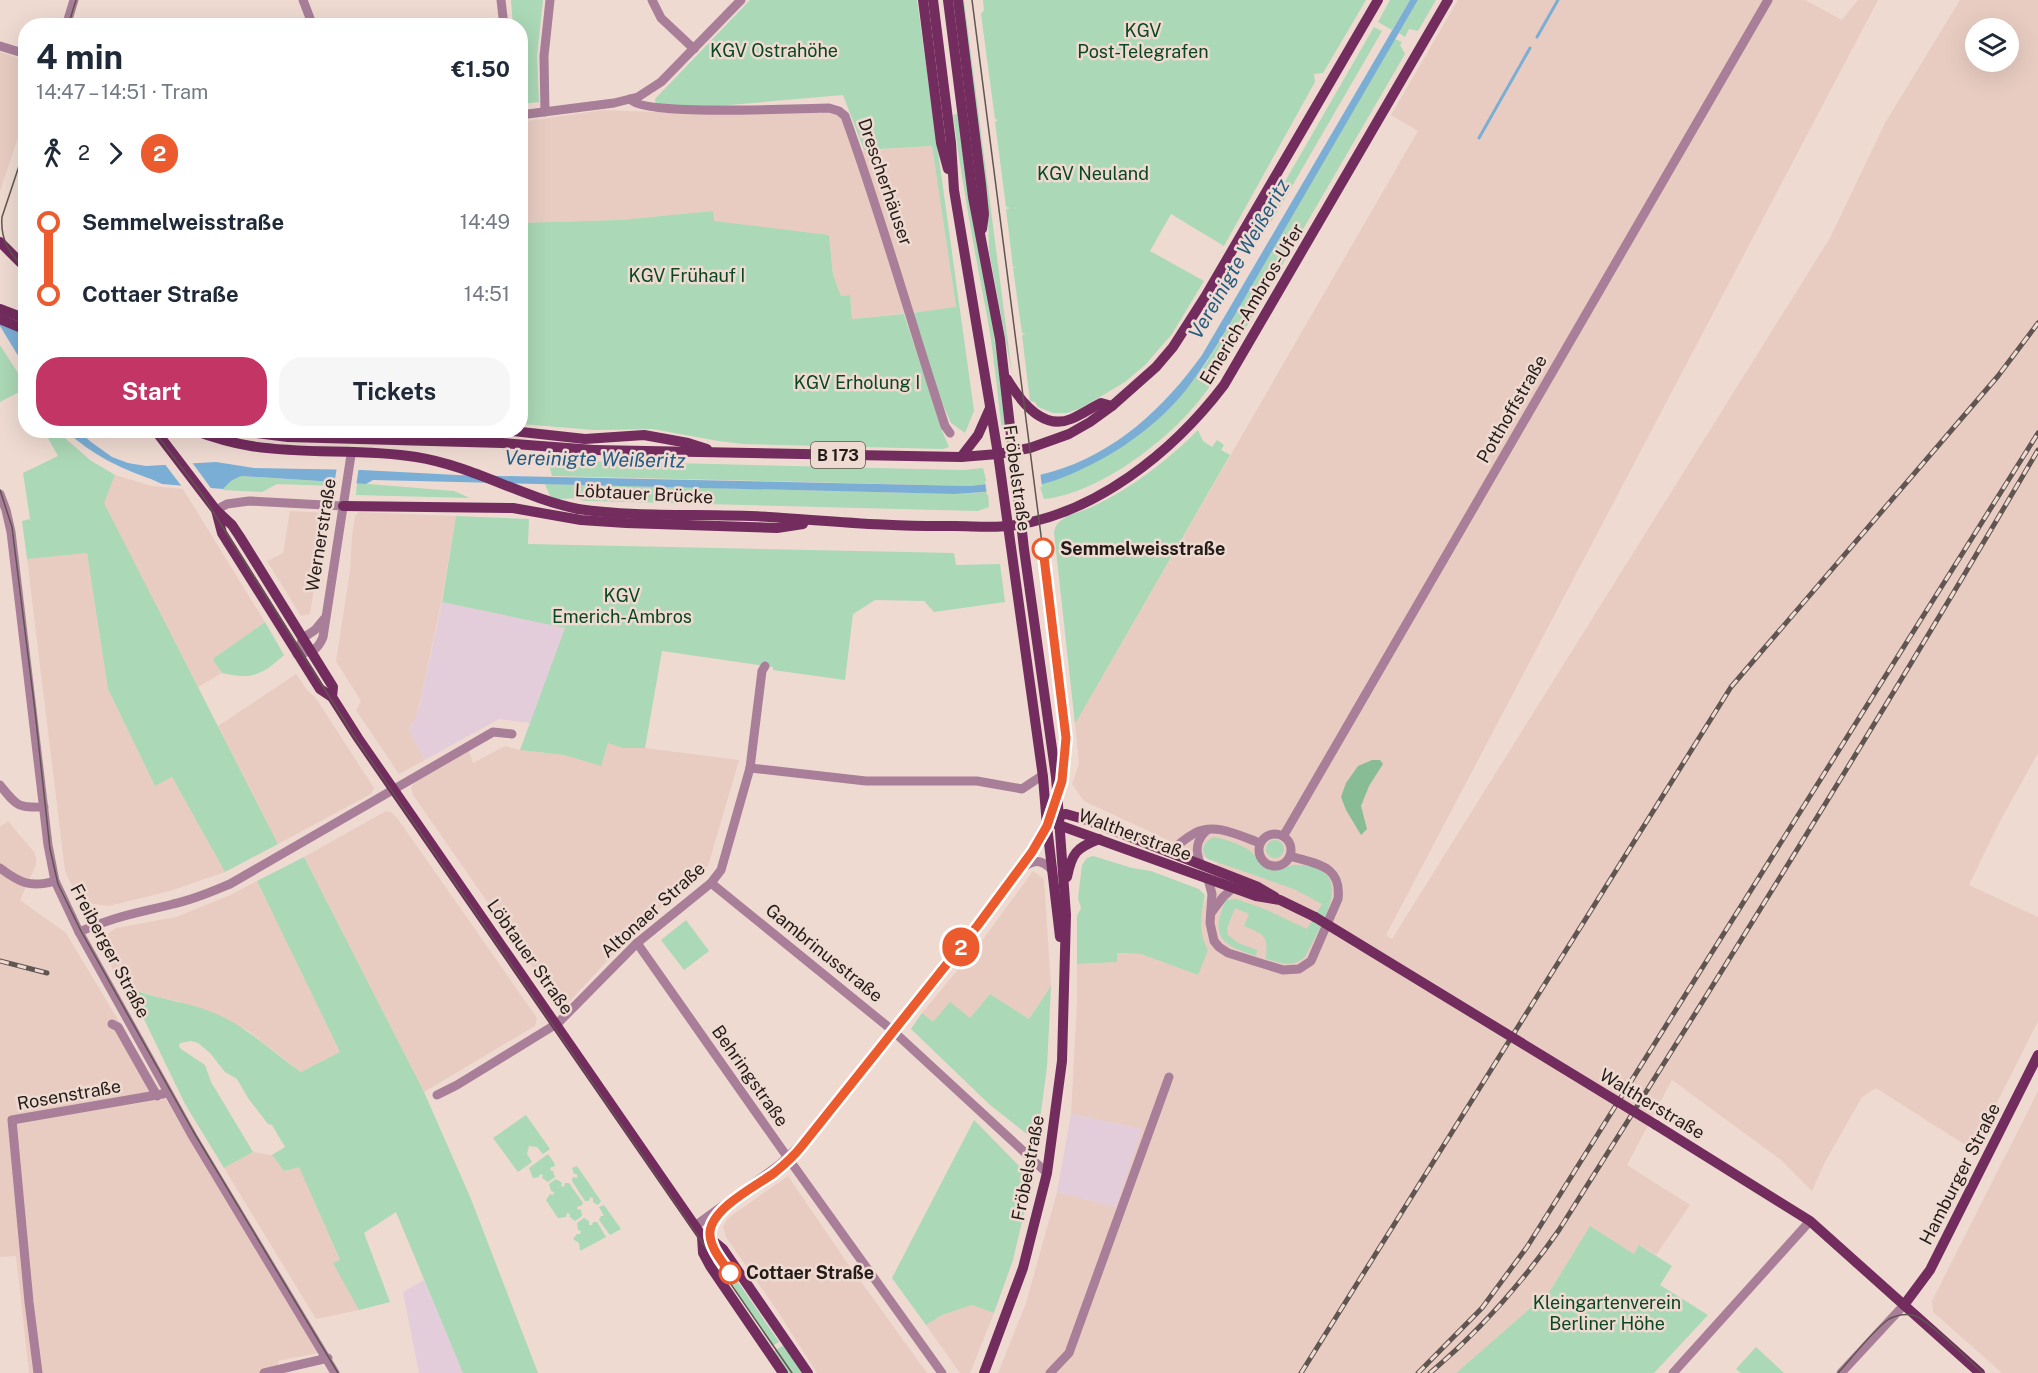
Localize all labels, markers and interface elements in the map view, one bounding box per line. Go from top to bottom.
map controls [1965,18,2019,72]
button: layers [1965,18,2019,72]
park label: KGV Post-Telegrafen [1077,20,1209,62]
text: 4 min [36,38,123,76]
park label: KGV Ostrahöhe [710,40,838,61]
text: €1.50 [451,56,510,82]
text: 14:47 – 14:51 · Tram [36,80,208,104]
street label: Drescherhäuser [854,116,917,248]
icon: walk [36,137,69,170]
icon: forward [99,137,132,170]
text: 2 [78,141,90,165]
text: 2 [153,141,166,166]
park label: KGV Neuland [1037,163,1149,184]
water label: Vereinigte Weißeritz [1183,174,1295,343]
text: Semmelweisstraße [82,209,284,235]
text: 14:49 [460,210,510,234]
street label: Emerich-Ambros-Ufer [1195,219,1308,388]
park label: KGV Frühauf I [629,265,745,286]
text: Cottaer Straße [82,281,239,307]
text: 14:51 [464,282,510,306]
street label: Potthoffstraße [1472,351,1551,467]
button: Start [36,357,267,426]
button: Tickets [279,357,510,426]
park label: KGV Erholung I [794,372,920,393]
street label: Fröbelstraße [1000,423,1035,533]
road number: B 173 [811,442,865,468]
water label: Vereinigte Weißeritz [504,445,686,473]
street label: Wernerstraße [301,477,340,593]
street label: Löbtauer Brücke [574,479,714,508]
marker: Semmelweisstraße [1032,538,1054,560]
place label: Semmelweisstraße [1060,538,1225,559]
park label: KGV Emerich-Ambros [552,585,692,627]
street label: Waltherstraße [1076,804,1195,865]
street label: Altonaer Straße [596,857,709,962]
street label: Freiberger Straße [66,880,155,1021]
street label: Löbtauer Straße [483,895,578,1018]
street label: Gambrinusstraße [762,899,887,1006]
line badge: 2 [942,928,980,966]
text: 2 [954,935,968,960]
street label: Behringstraße [708,1021,793,1130]
street label: Waltherstraße [1596,1064,1709,1143]
street label: Rosenstraße [15,1075,122,1114]
street label: Hamburger Straße [1915,1100,2004,1248]
street label: Fröbelstraße [1007,1113,1048,1223]
marker: Cottaer Straße [719,1262,741,1284]
place label: Cottaer Straße [746,1262,874,1283]
park label: Kleingartenverein Berliner Höhe [1533,1292,1681,1334]

